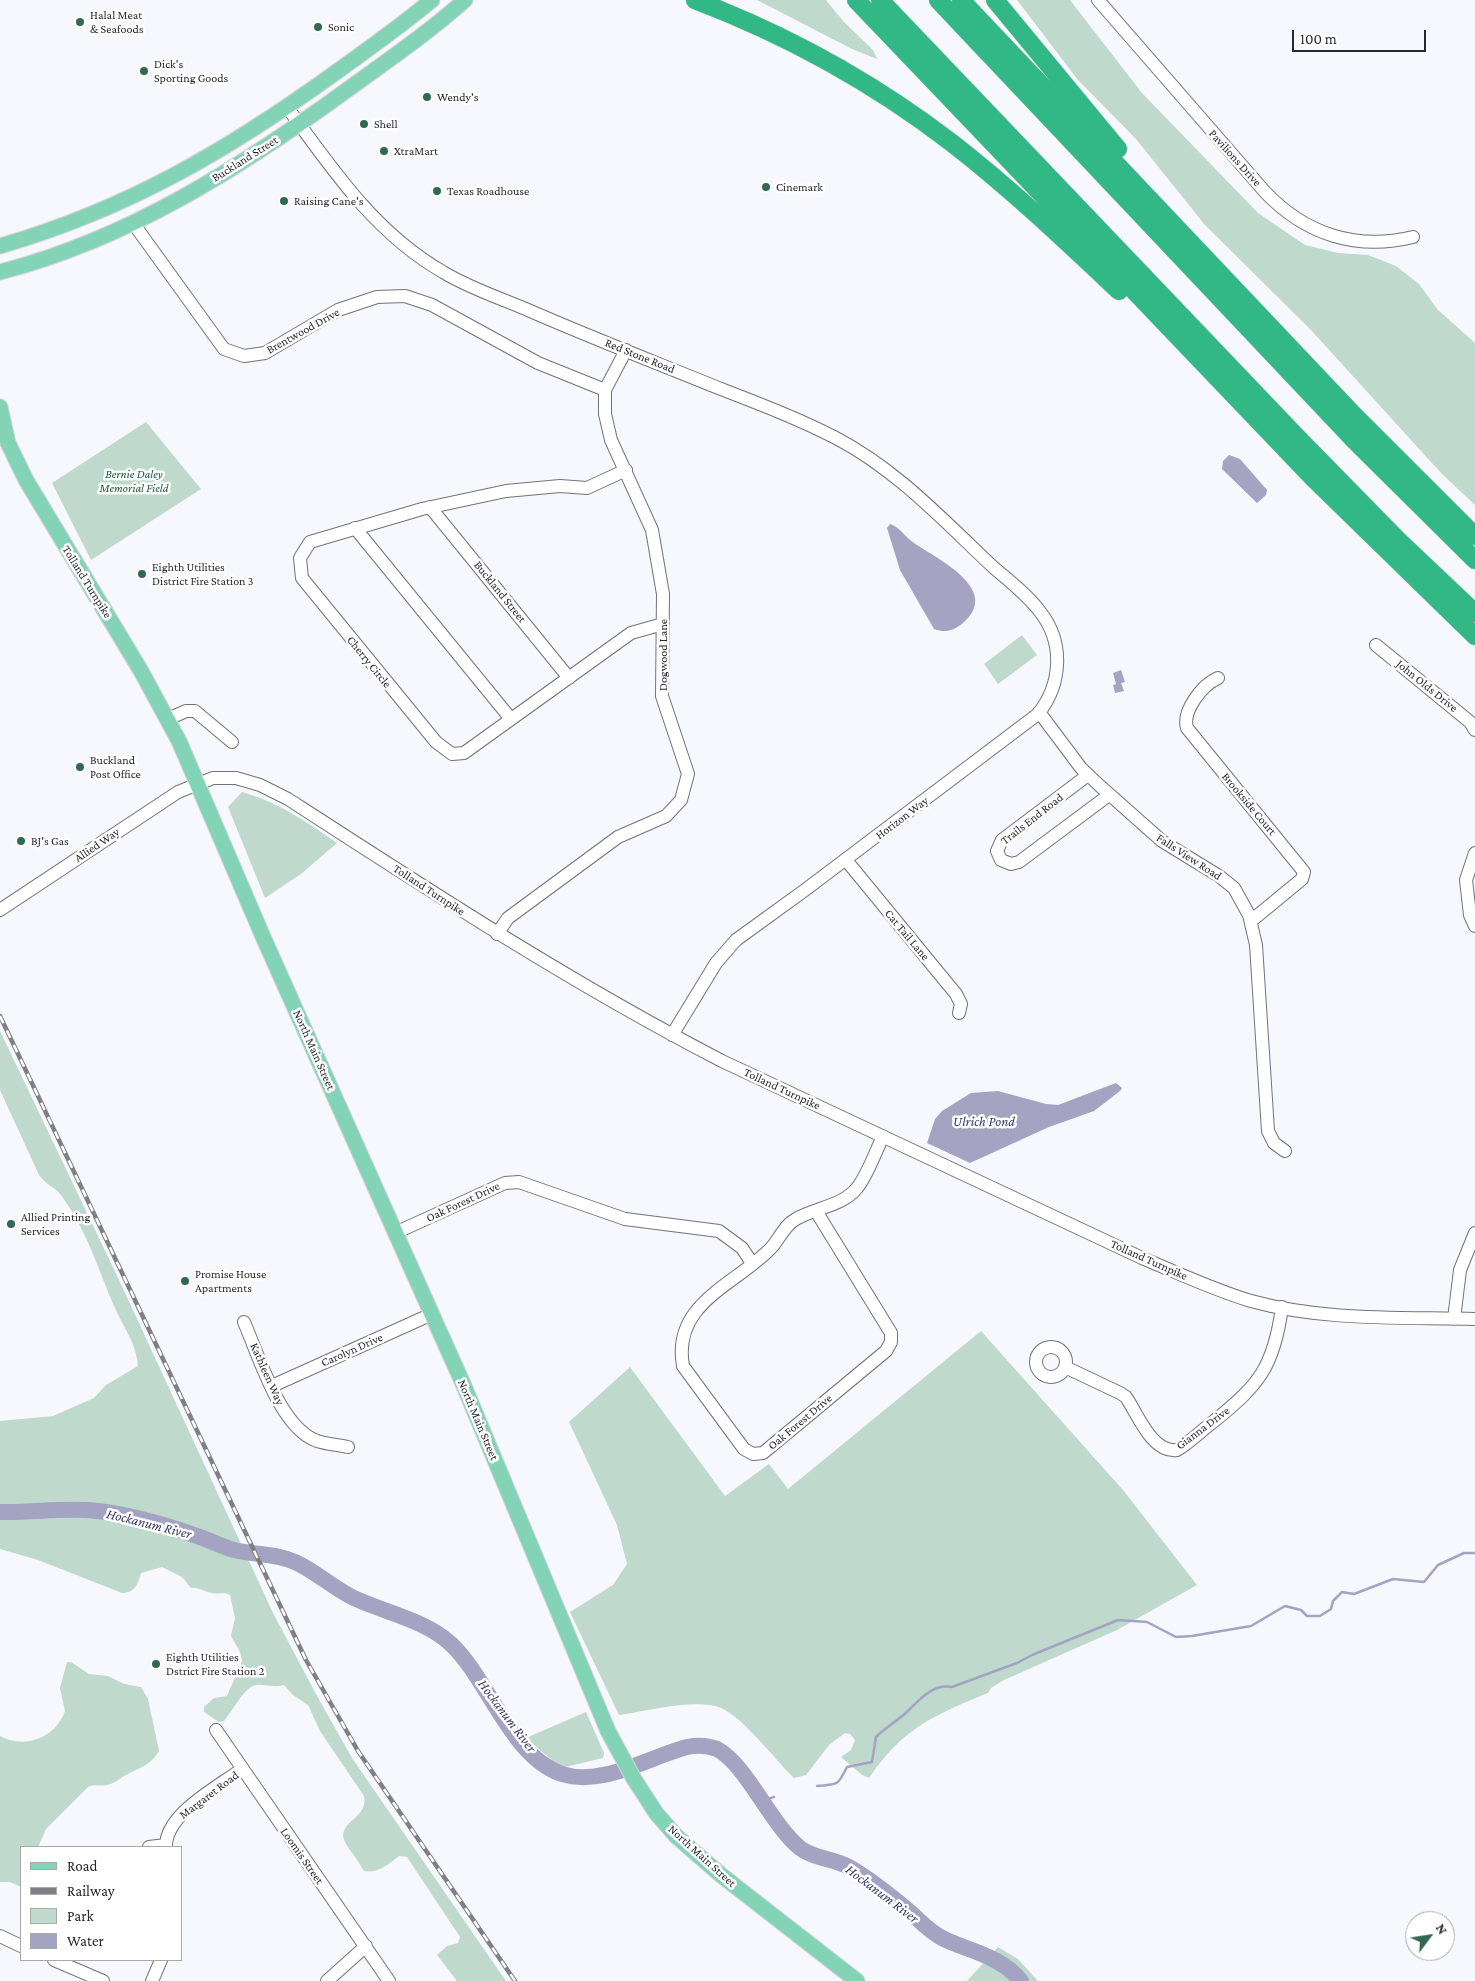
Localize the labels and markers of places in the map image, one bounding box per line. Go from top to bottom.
place label: Halal Meat & Seafoods [90,8,143,36]
marker: Halal Meat & Seafoods [74,16,86,28]
place label: Sonic [328,20,354,34]
marker: Sonic [312,21,324,33]
place label: Dick's Sporting Goods [154,57,228,85]
marker: Dick's Sporting Goods [138,65,150,77]
place label: Wendy's [437,90,479,104]
marker: Wendy's [421,91,433,103]
place label: Shell [374,117,398,131]
marker: Shell [358,118,370,130]
place label: XtraMart [394,144,438,158]
marker: XtraMart [378,145,390,157]
place label: Cinemark [776,180,823,194]
marker: Cinemark [760,181,772,193]
place label: Texas Roadhouse [447,184,529,198]
marker: Texas Roadhouse [431,185,443,197]
place label: Raising Cane's [294,194,363,208]
marker: Raising Cane's [278,195,290,207]
place label: Eighth Utilities District Fire Station 3 [152,560,253,588]
marker: Eighth Utilities District Fire Station 3 [136,568,148,580]
place label: Buckland Post Office [90,753,141,781]
marker: Buckland Post Office [74,761,86,773]
place label: BJ's Gas [31,834,69,848]
marker: BJ's Gas [15,835,27,847]
place label: Allied Printing Services [21,1210,90,1238]
marker: Allied Printing Services [5,1218,17,1230]
place label: Promise House Apartments [195,1267,266,1295]
marker: Promise House Apartments [179,1275,191,1287]
place label: Eighth Utilities Dstrict Fire Station 2 [166,1650,264,1678]
marker: Eighth Utilities Dstrict Fire Station 2 [150,1658,162,1670]

